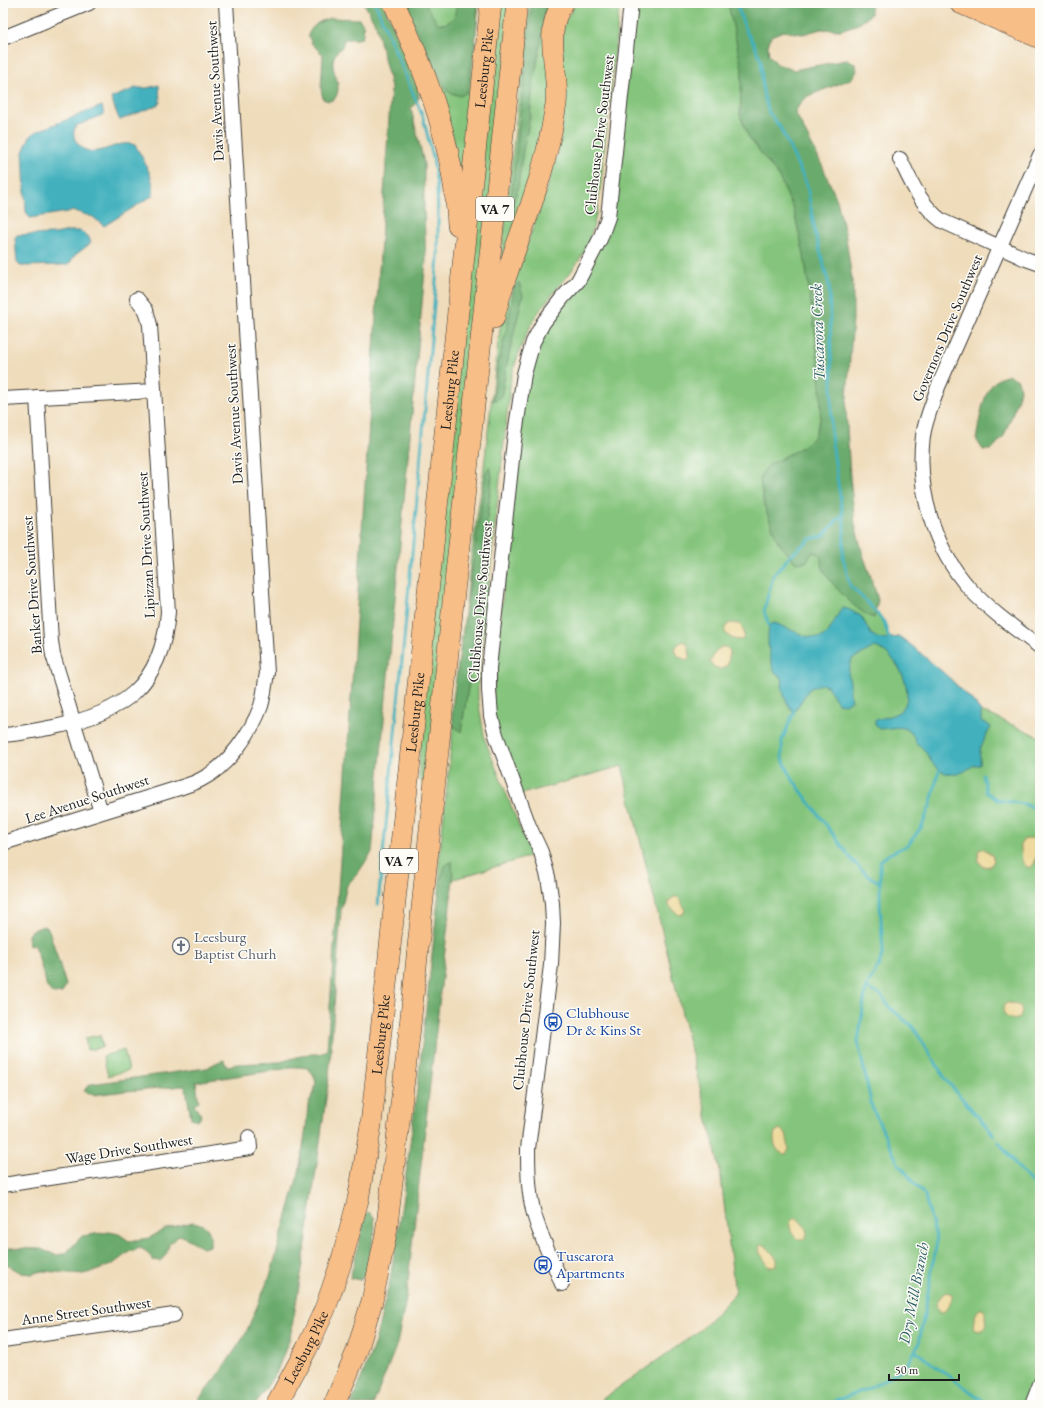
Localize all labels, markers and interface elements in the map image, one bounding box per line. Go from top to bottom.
street label: Davis Avenue Southwest [201,20,228,162]
street label: Leesburg Pike [470,27,497,109]
street label: Clubhouse Drive Southwest [579,54,618,216]
road number: VA 7 [476,197,514,221]
street label: Governors Drive Southwest [907,251,986,404]
water label: Tuscarora Creek [805,283,830,381]
street label: Davis Avenue Southwest [220,343,247,485]
street label: Leesburg Pike [435,349,463,431]
street label: Lipizzan Drive Southwest [132,471,159,619]
street label: Banker Drive Southwest [17,515,46,655]
street label: Clubhouse Drive Southwest [463,521,496,683]
street label: Leesburg Pike [401,671,428,753]
street label: Lee Avenue Southwest [23,769,151,827]
road number: VA 7 [380,849,418,873]
place label: Leesburg Baptist Churh [194,927,277,963]
street label: Clubhouse Drive Southwest [508,929,543,1091]
church icon: Leesburg Baptist Churh [171,936,191,956]
street label: Leesburg Pike [366,993,394,1075]
place label: Clubhouse Dr & Kins St [566,1003,641,1039]
bus stop icon: Clubhouse Dr & Kins St [543,1012,563,1032]
street label: Wage Drive Southwest [64,1129,194,1168]
water label: Dry Mill Branch [893,1240,934,1347]
place label: Tuscarora Apartments [555,1246,625,1282]
bus stop icon: Tuscarora Apartments [533,1255,553,1275]
street label: Anne Street Southwest [19,1292,152,1329]
street label: Leesburg Pike [279,1307,332,1387]
scale bar [889,1356,959,1382]
text: 50 m [895,1362,919,1378]

